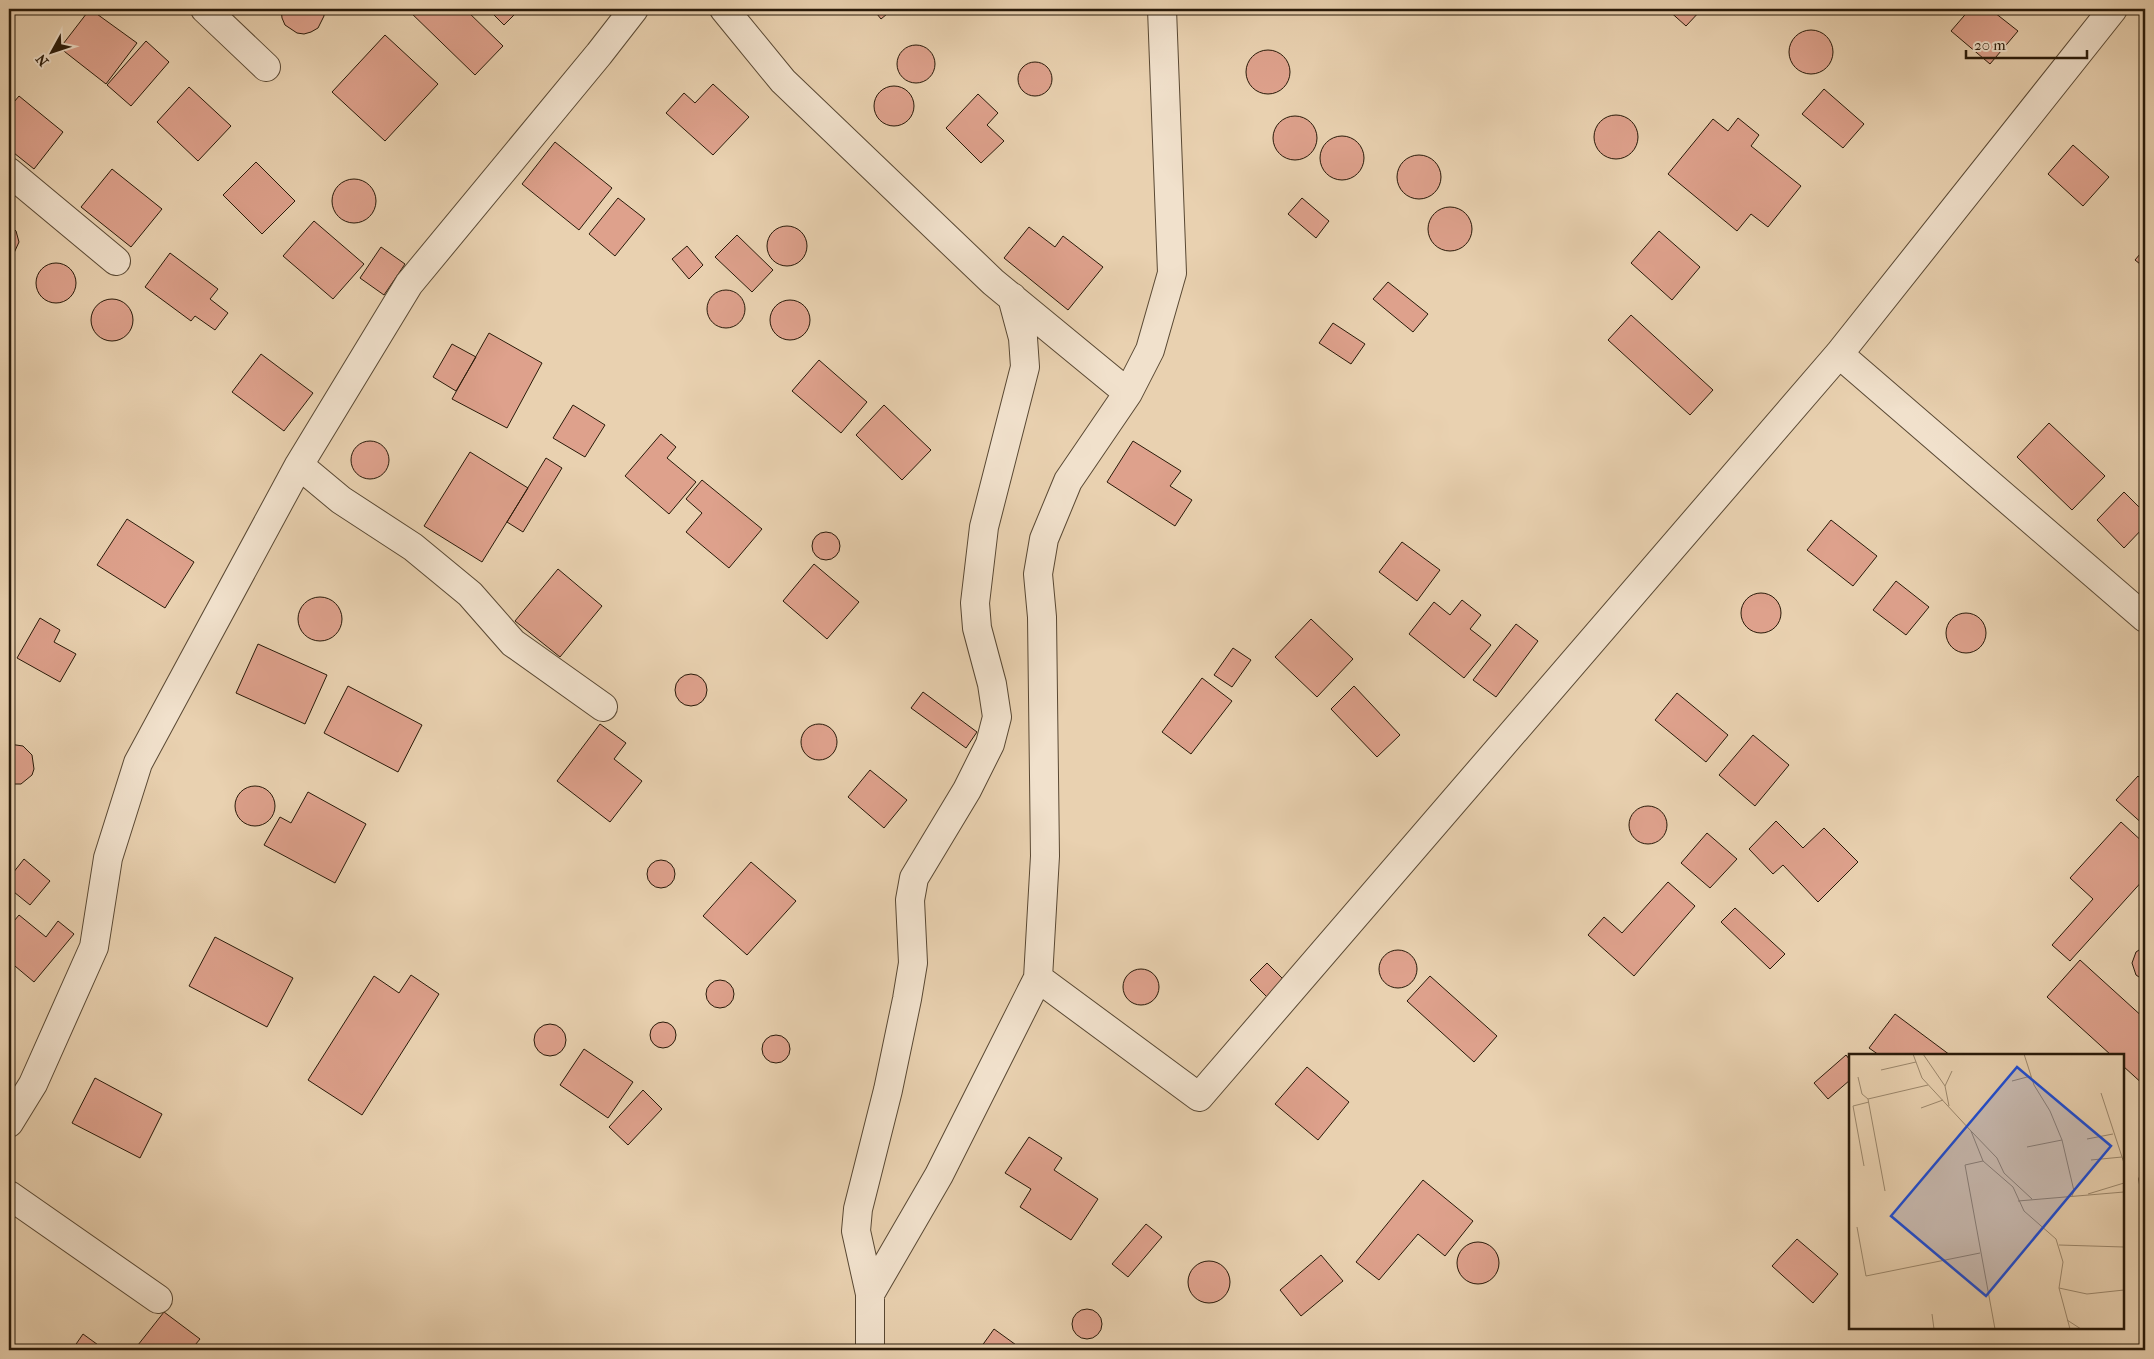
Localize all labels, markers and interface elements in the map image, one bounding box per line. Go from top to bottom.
north arrow [28,28,78,78]
scale bar [1966,28,2088,60]
text: 20 m [1974,36,2006,54]
text: N [32,50,52,70]
inset map [1849,1054,2124,1329]

